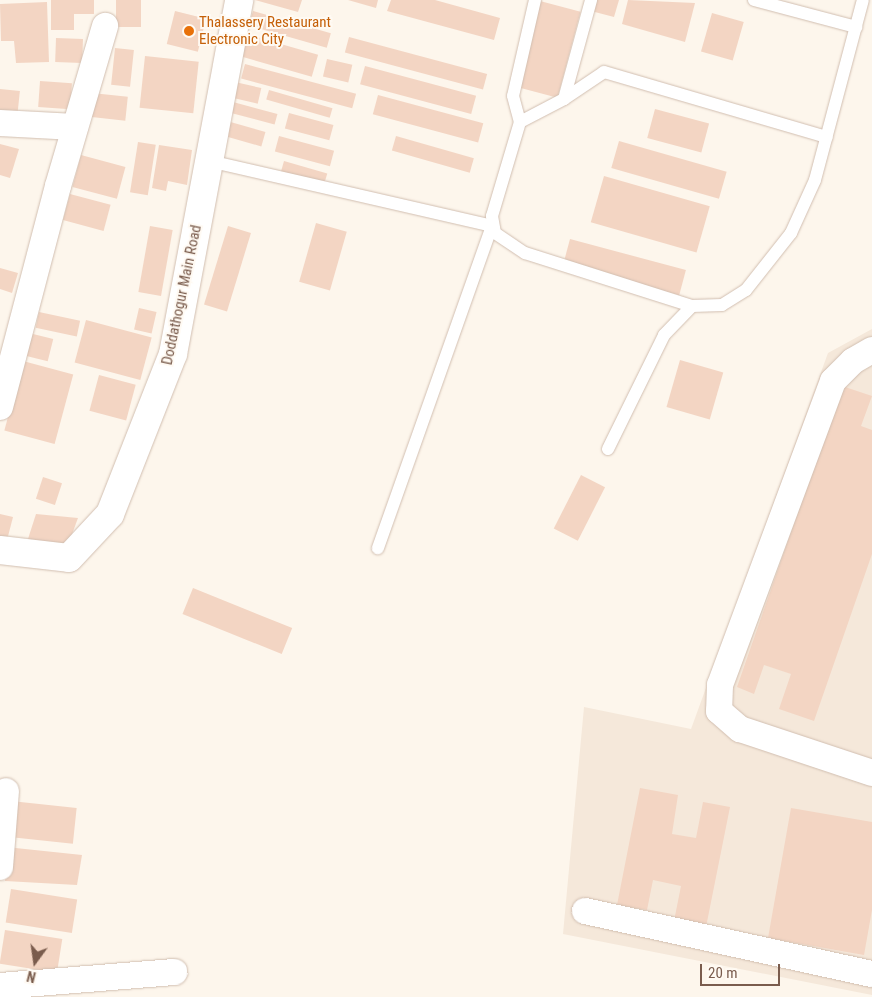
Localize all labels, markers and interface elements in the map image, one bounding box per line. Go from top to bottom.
place label: Thalassery Restaurant Electronic City [199,13,331,48]
marker: Thalassery Restaurant Electronic City [183,25,195,37]
street label: Doddathogur Main Road [158,223,206,367]
north arrow [10,937,60,987]
scale bar [702,954,782,986]
text: 20 m [708,964,738,982]
text: N [25,968,37,985]

